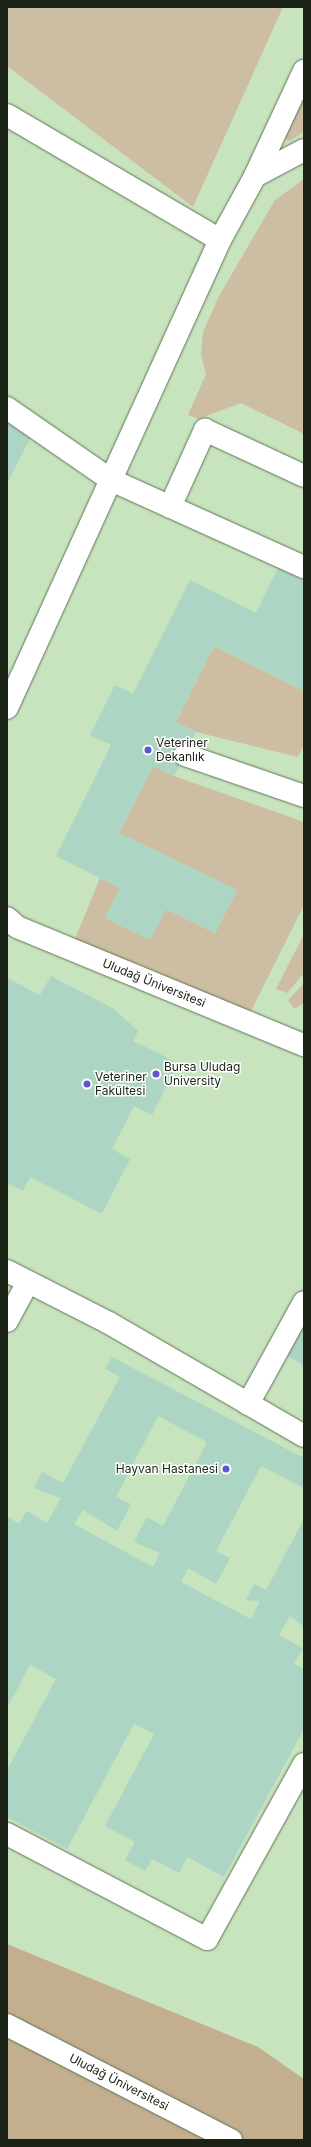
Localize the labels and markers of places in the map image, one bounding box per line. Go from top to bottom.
place label: Veteriner Dekanlık [156,736,208,764]
marker: Veteriner Dekanlık [143,745,153,755]
place label: Bursa Uludag University [164,1060,240,1088]
marker: Bursa Uludag University [151,1069,161,1079]
place label: Veteriner Fakültesi [95,1070,147,1098]
marker: Veteriner Fakültesi [82,1079,92,1089]
place label: Hayvan Hastanesi [116,1462,218,1476]
marker: Hayvan Hastanesi [221,1464,231,1474]

